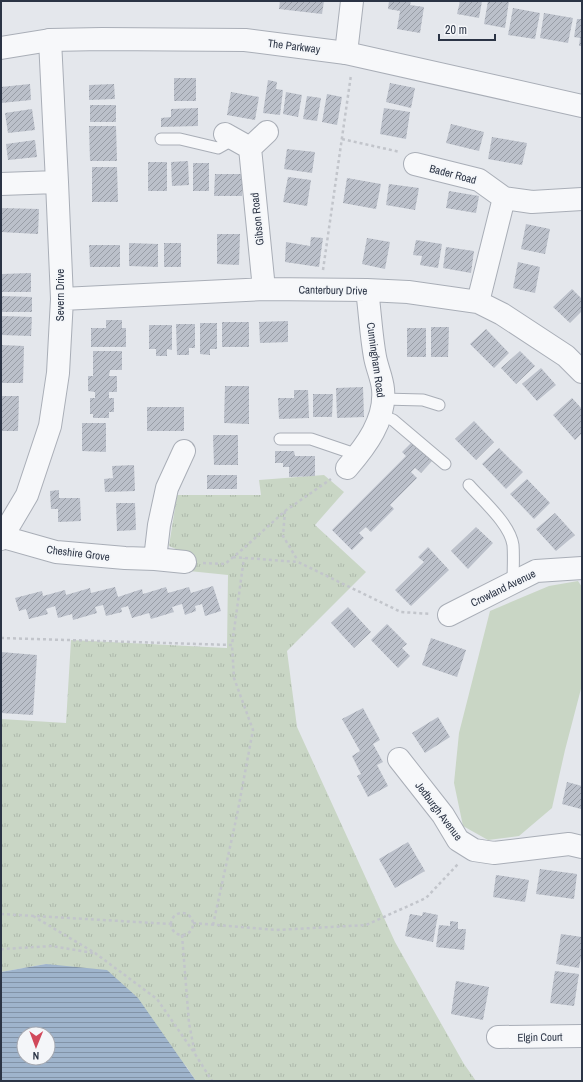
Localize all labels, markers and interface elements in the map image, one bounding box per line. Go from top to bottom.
scale bar [439,16,495,42]
text: 20 m [445,22,467,38]
street label: The Parkway [267,36,321,56]
street label: Bader Road [428,161,478,187]
street label: Gibson Road [247,192,267,246]
street label: Severn Drive [53,269,67,321]
street label: Canterbury Drive [299,282,367,298]
street label: Cunningham Road [364,322,388,398]
street label: Cheshire Grove [46,542,110,564]
street label: Crowland Avenue [468,566,538,610]
street label: Jedburgh Avenue [412,779,466,843]
north arrow [16,1026,56,1066]
street label: Elgin Court [517,1030,563,1044]
text: N [32,1049,39,1063]

